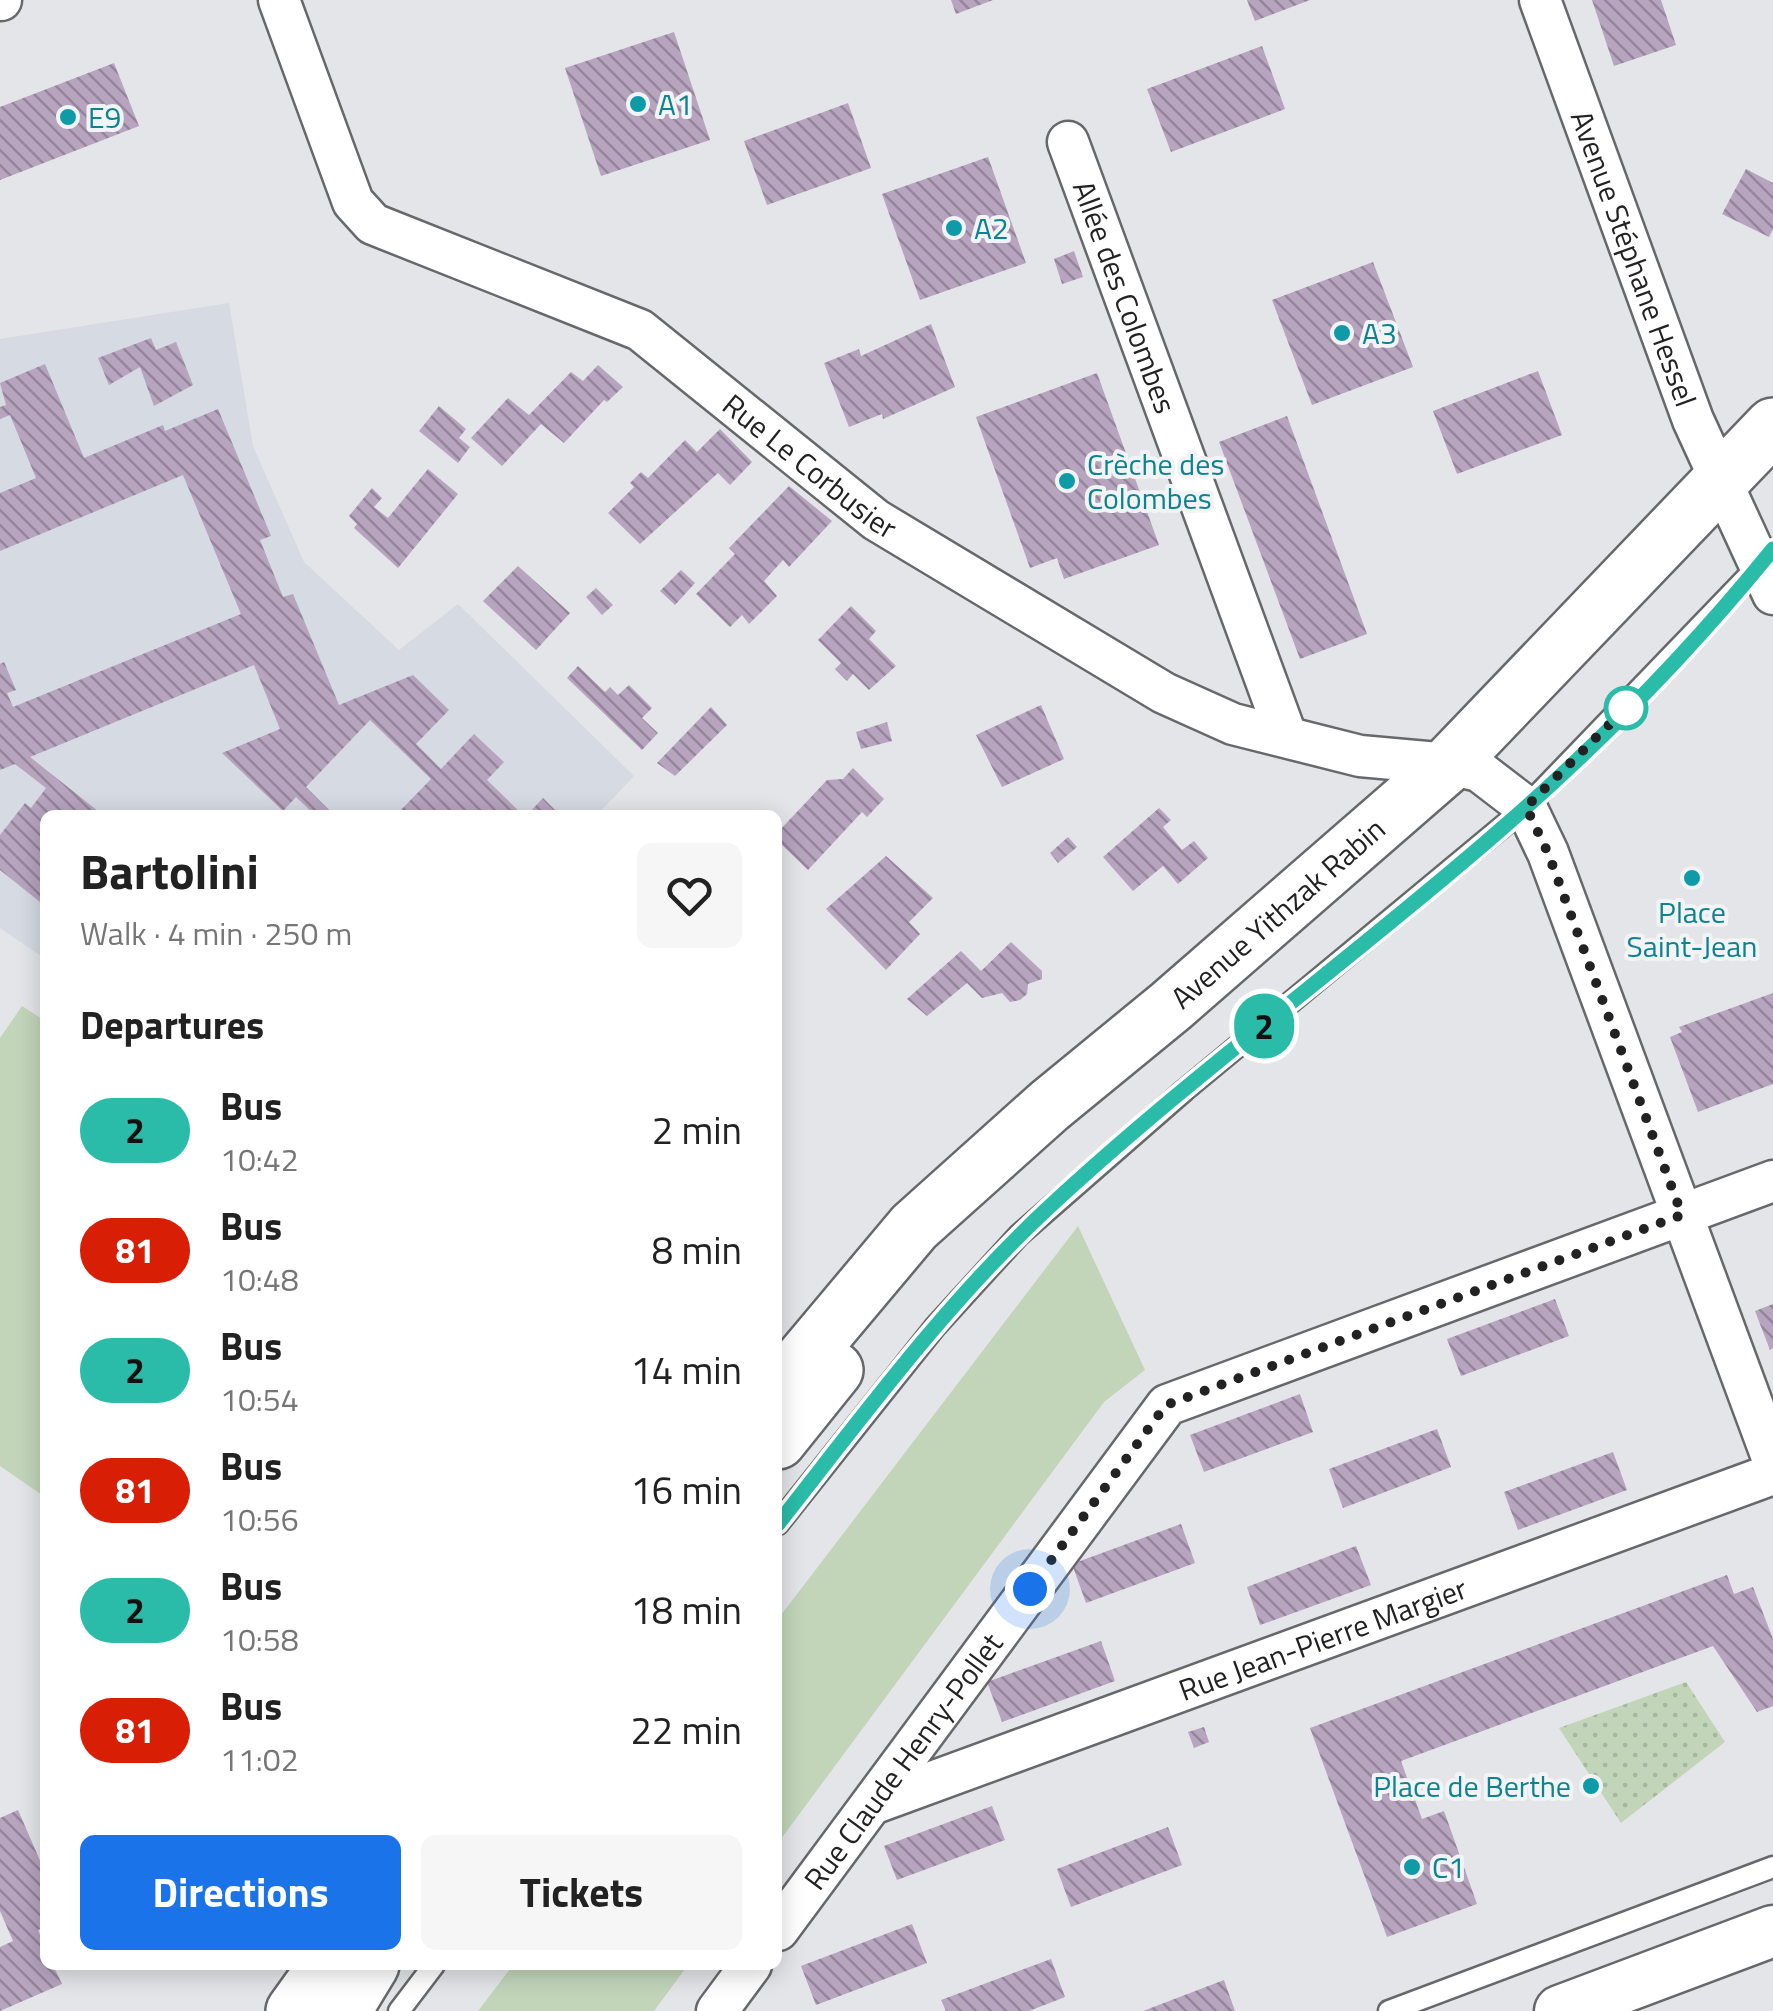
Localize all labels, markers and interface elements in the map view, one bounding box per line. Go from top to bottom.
place label: A1 [658,81,693,127]
marker: A1 [627,93,649,115]
place label: E9 [88,94,121,140]
street label: Avenue Stéphane Hessel [1559,104,1709,413]
marker: E9 [57,106,79,128]
street label: Allée des Colombes [1061,174,1189,420]
place label: A2 [974,205,1009,251]
marker: A2 [943,217,965,239]
place label: A3 [1362,310,1397,356]
marker: A3 [1331,322,1353,344]
street label: Rue Le Corbusier [713,382,906,551]
place label: Crèche des Colombes [1087,441,1224,521]
marker: Crèche des Colombes [1056,470,1078,492]
unlabelled marker [1605,687,1647,729]
street label: Avenue Yithzak Rabin [1160,807,1395,1020]
text: Bartolini [80,835,259,908]
button: heart [637,843,742,948]
marker: Place Saint-Jean [1681,867,1703,889]
place label: Place Saint-Jean [1627,889,1757,969]
text: Walk · 4 min · 250 m [80,909,352,957]
line badge: 2 [1232,994,1296,1058]
text: Departures [80,996,264,1054]
text: 2 [1254,999,1274,1053]
text: Bus [220,1077,282,1135]
text: 2 min [652,1101,742,1159]
text: 2 [125,1103,145,1157]
text: 10:42 [220,1135,299,1183]
text: Bus [220,1197,282,1255]
text: 8 min [652,1221,742,1279]
text: 81 [115,1223,155,1277]
text: 10:48 [220,1255,299,1303]
text: Bus [220,1317,282,1375]
text: 14 min [631,1341,742,1399]
text: 2 [125,1343,145,1397]
text: 10:54 [220,1375,299,1423]
text: Bus [220,1437,282,1495]
text: 16 min [631,1461,742,1519]
text: 81 [115,1463,155,1517]
text: 10:56 [220,1495,299,1543]
text: Bus [220,1557,282,1615]
your location [1005,1564,1055,1614]
street label: Rue Jean-Pierre Margier [1172,1565,1473,1713]
text: 18 min [631,1581,742,1639]
text: 2 [125,1583,145,1637]
text: 10:58 [220,1615,299,1663]
street label: Rue Claude Henry-Pollet [792,1623,1014,1899]
text: Bus [220,1677,282,1735]
text: 22 min [631,1701,742,1759]
text: 81 [115,1703,155,1757]
text: 11:02 [220,1735,299,1783]
place label: Place de Berthe [1373,1763,1571,1809]
marker: Place de Berthe [1580,1775,1602,1797]
button: Directions [80,1835,401,1950]
button: Tickets [421,1835,742,1950]
place label: C1 [1432,1844,1465,1890]
marker: C1 [1401,1856,1423,1878]

